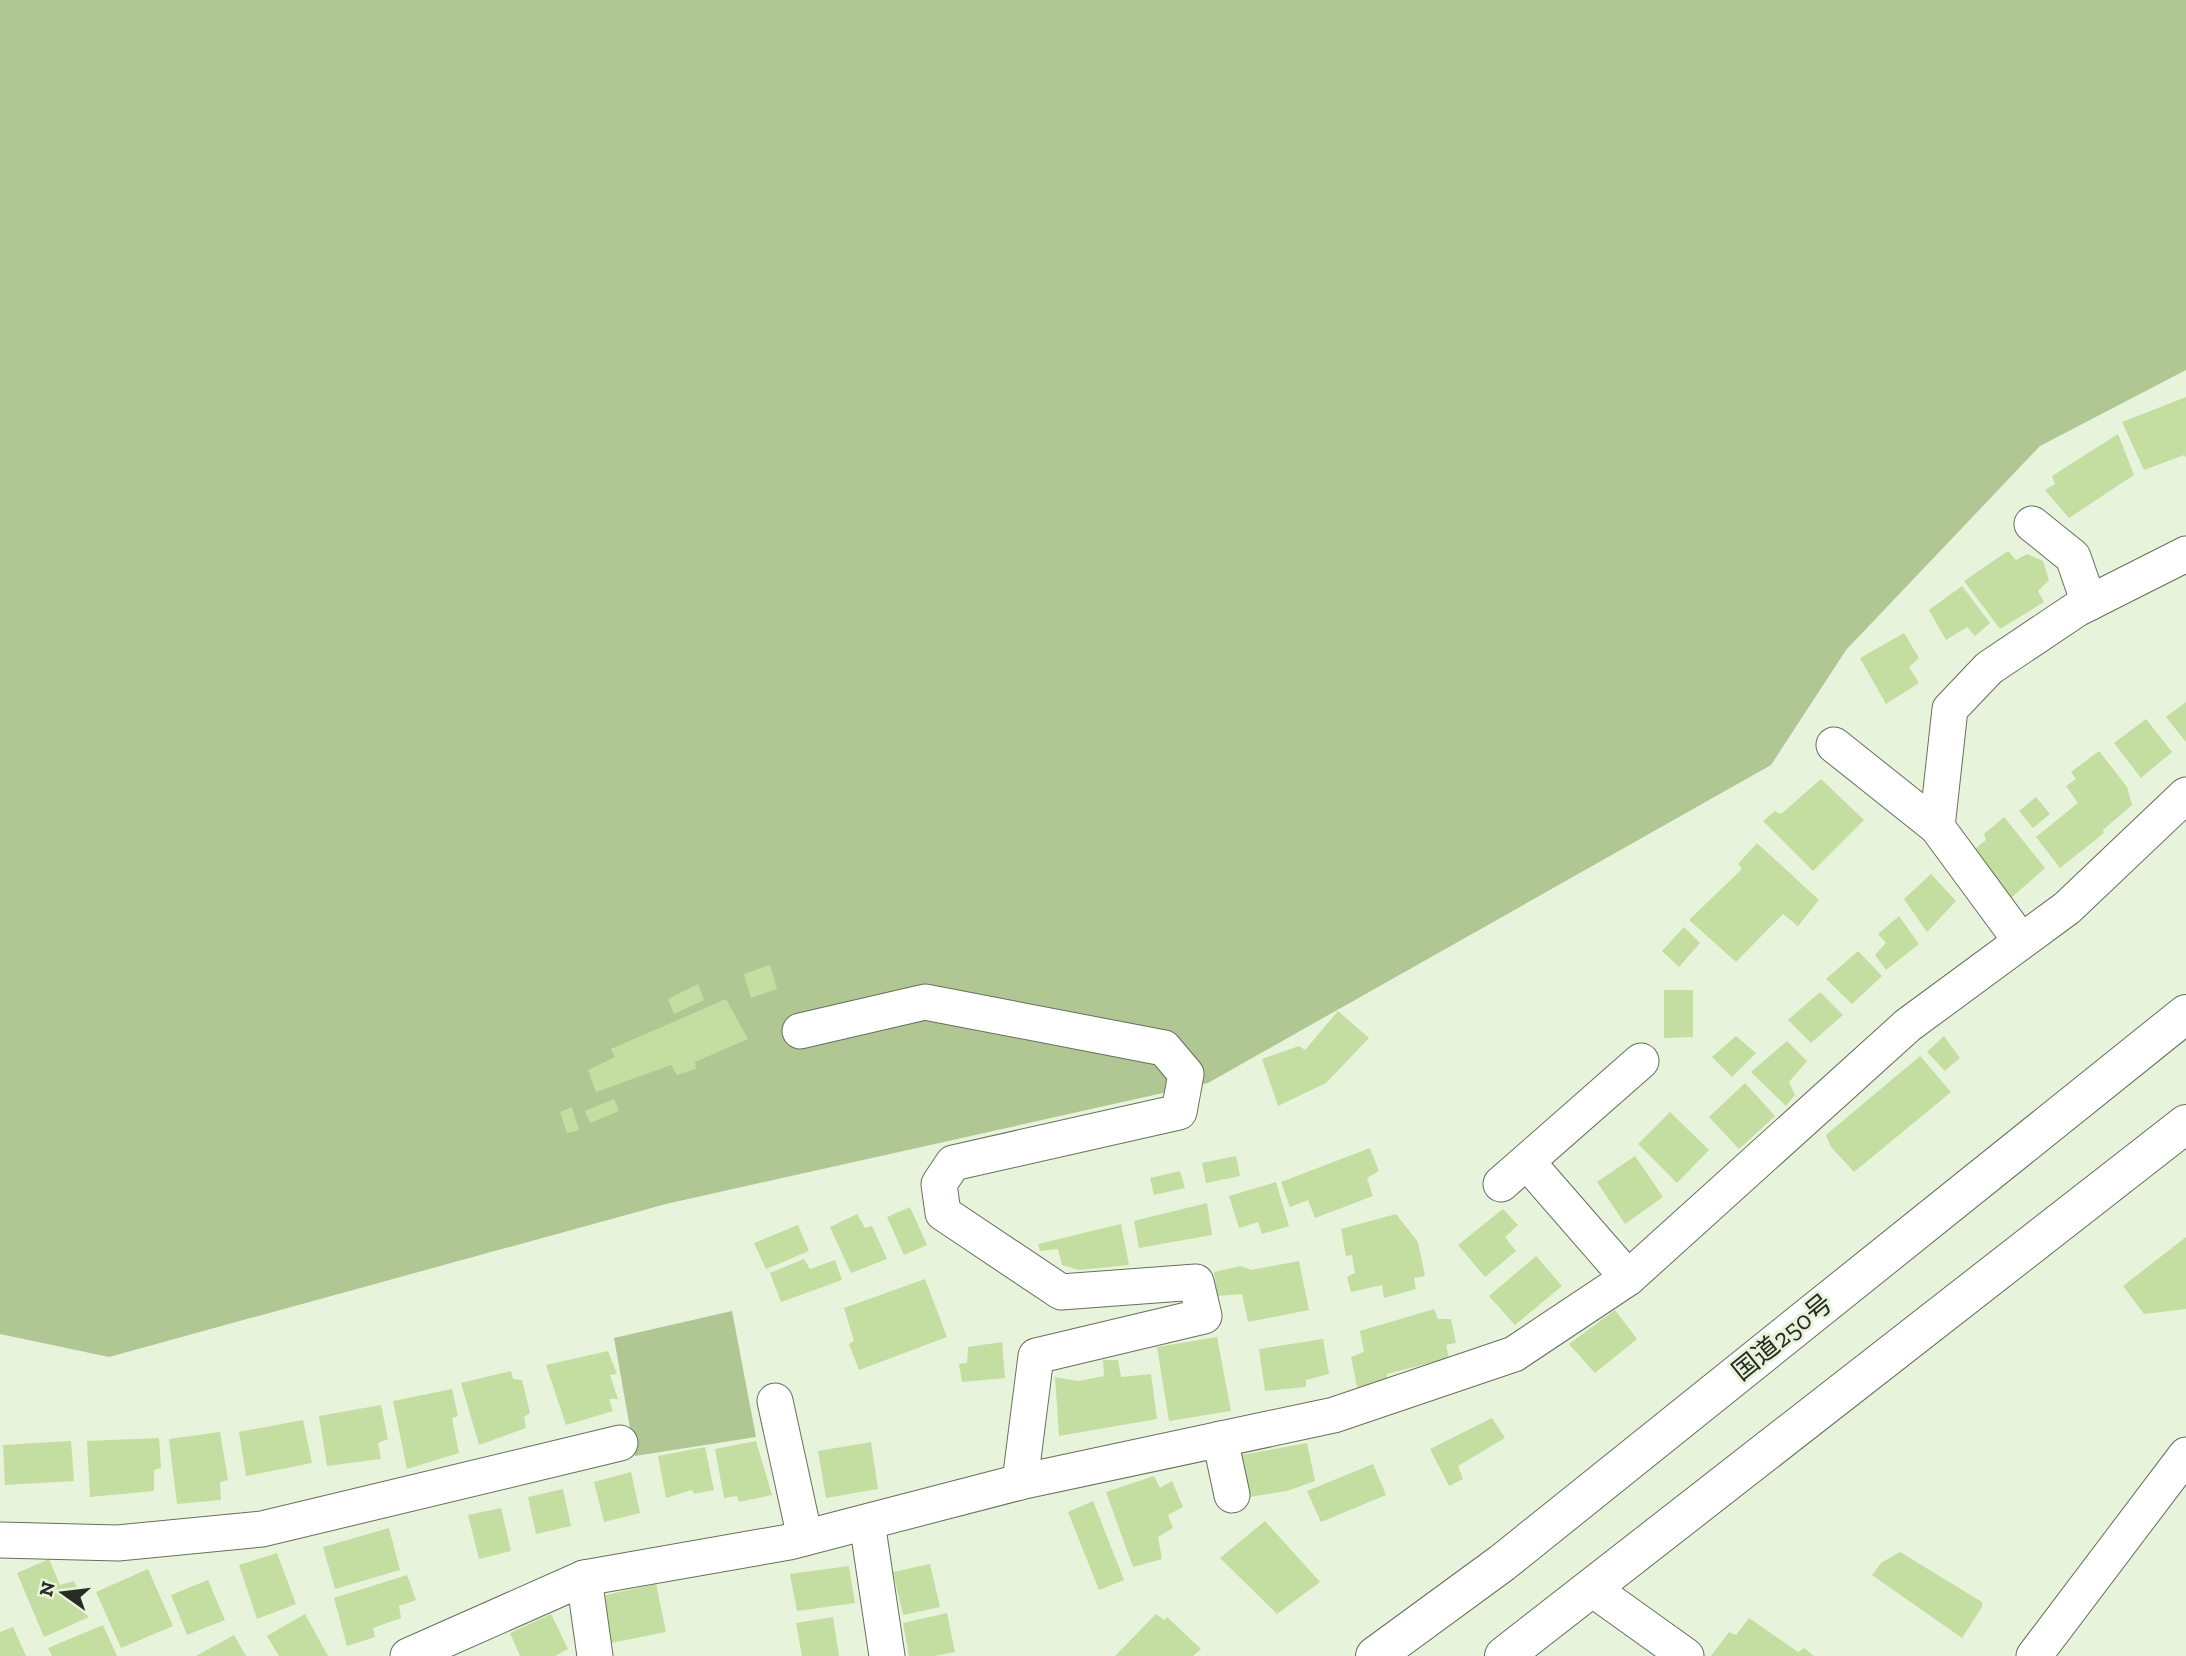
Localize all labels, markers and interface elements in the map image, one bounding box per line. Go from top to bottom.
street label: 国道250号 [1725,1287,1839,1387]
north arrow [28,1558,98,1628]
text: N [34,1579,60,1599]

